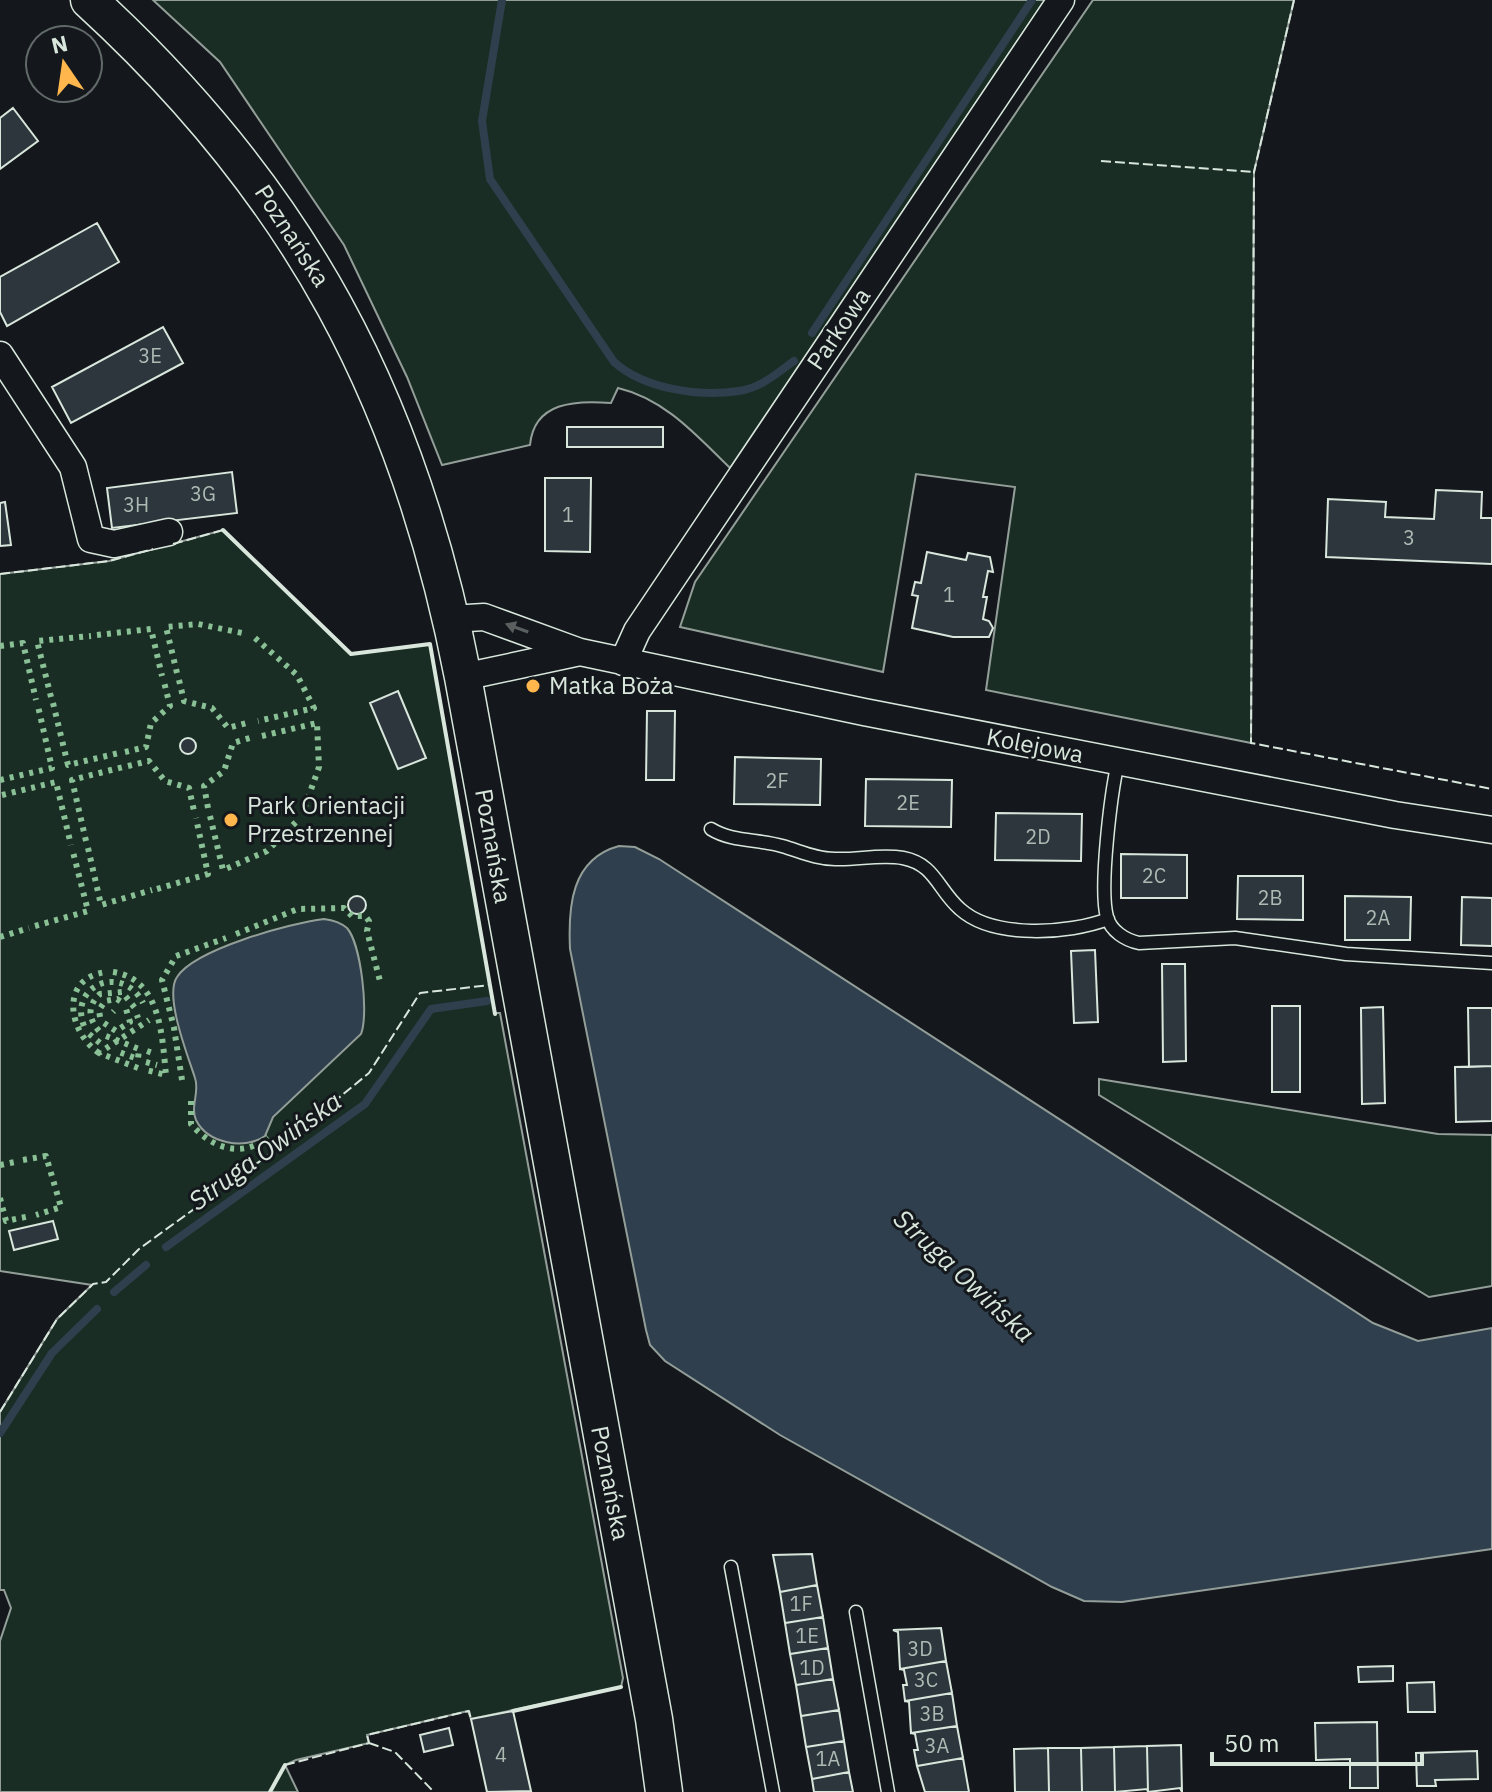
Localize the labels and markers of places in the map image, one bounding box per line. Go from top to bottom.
place label: Matka Boża [549,669,674,701]
marker: Matka Boża [524,677,542,695]
place label: Park Orientacji Przestrzennej [247,789,405,849]
marker: Park Orientacji Przestrzennej [222,811,240,829]

